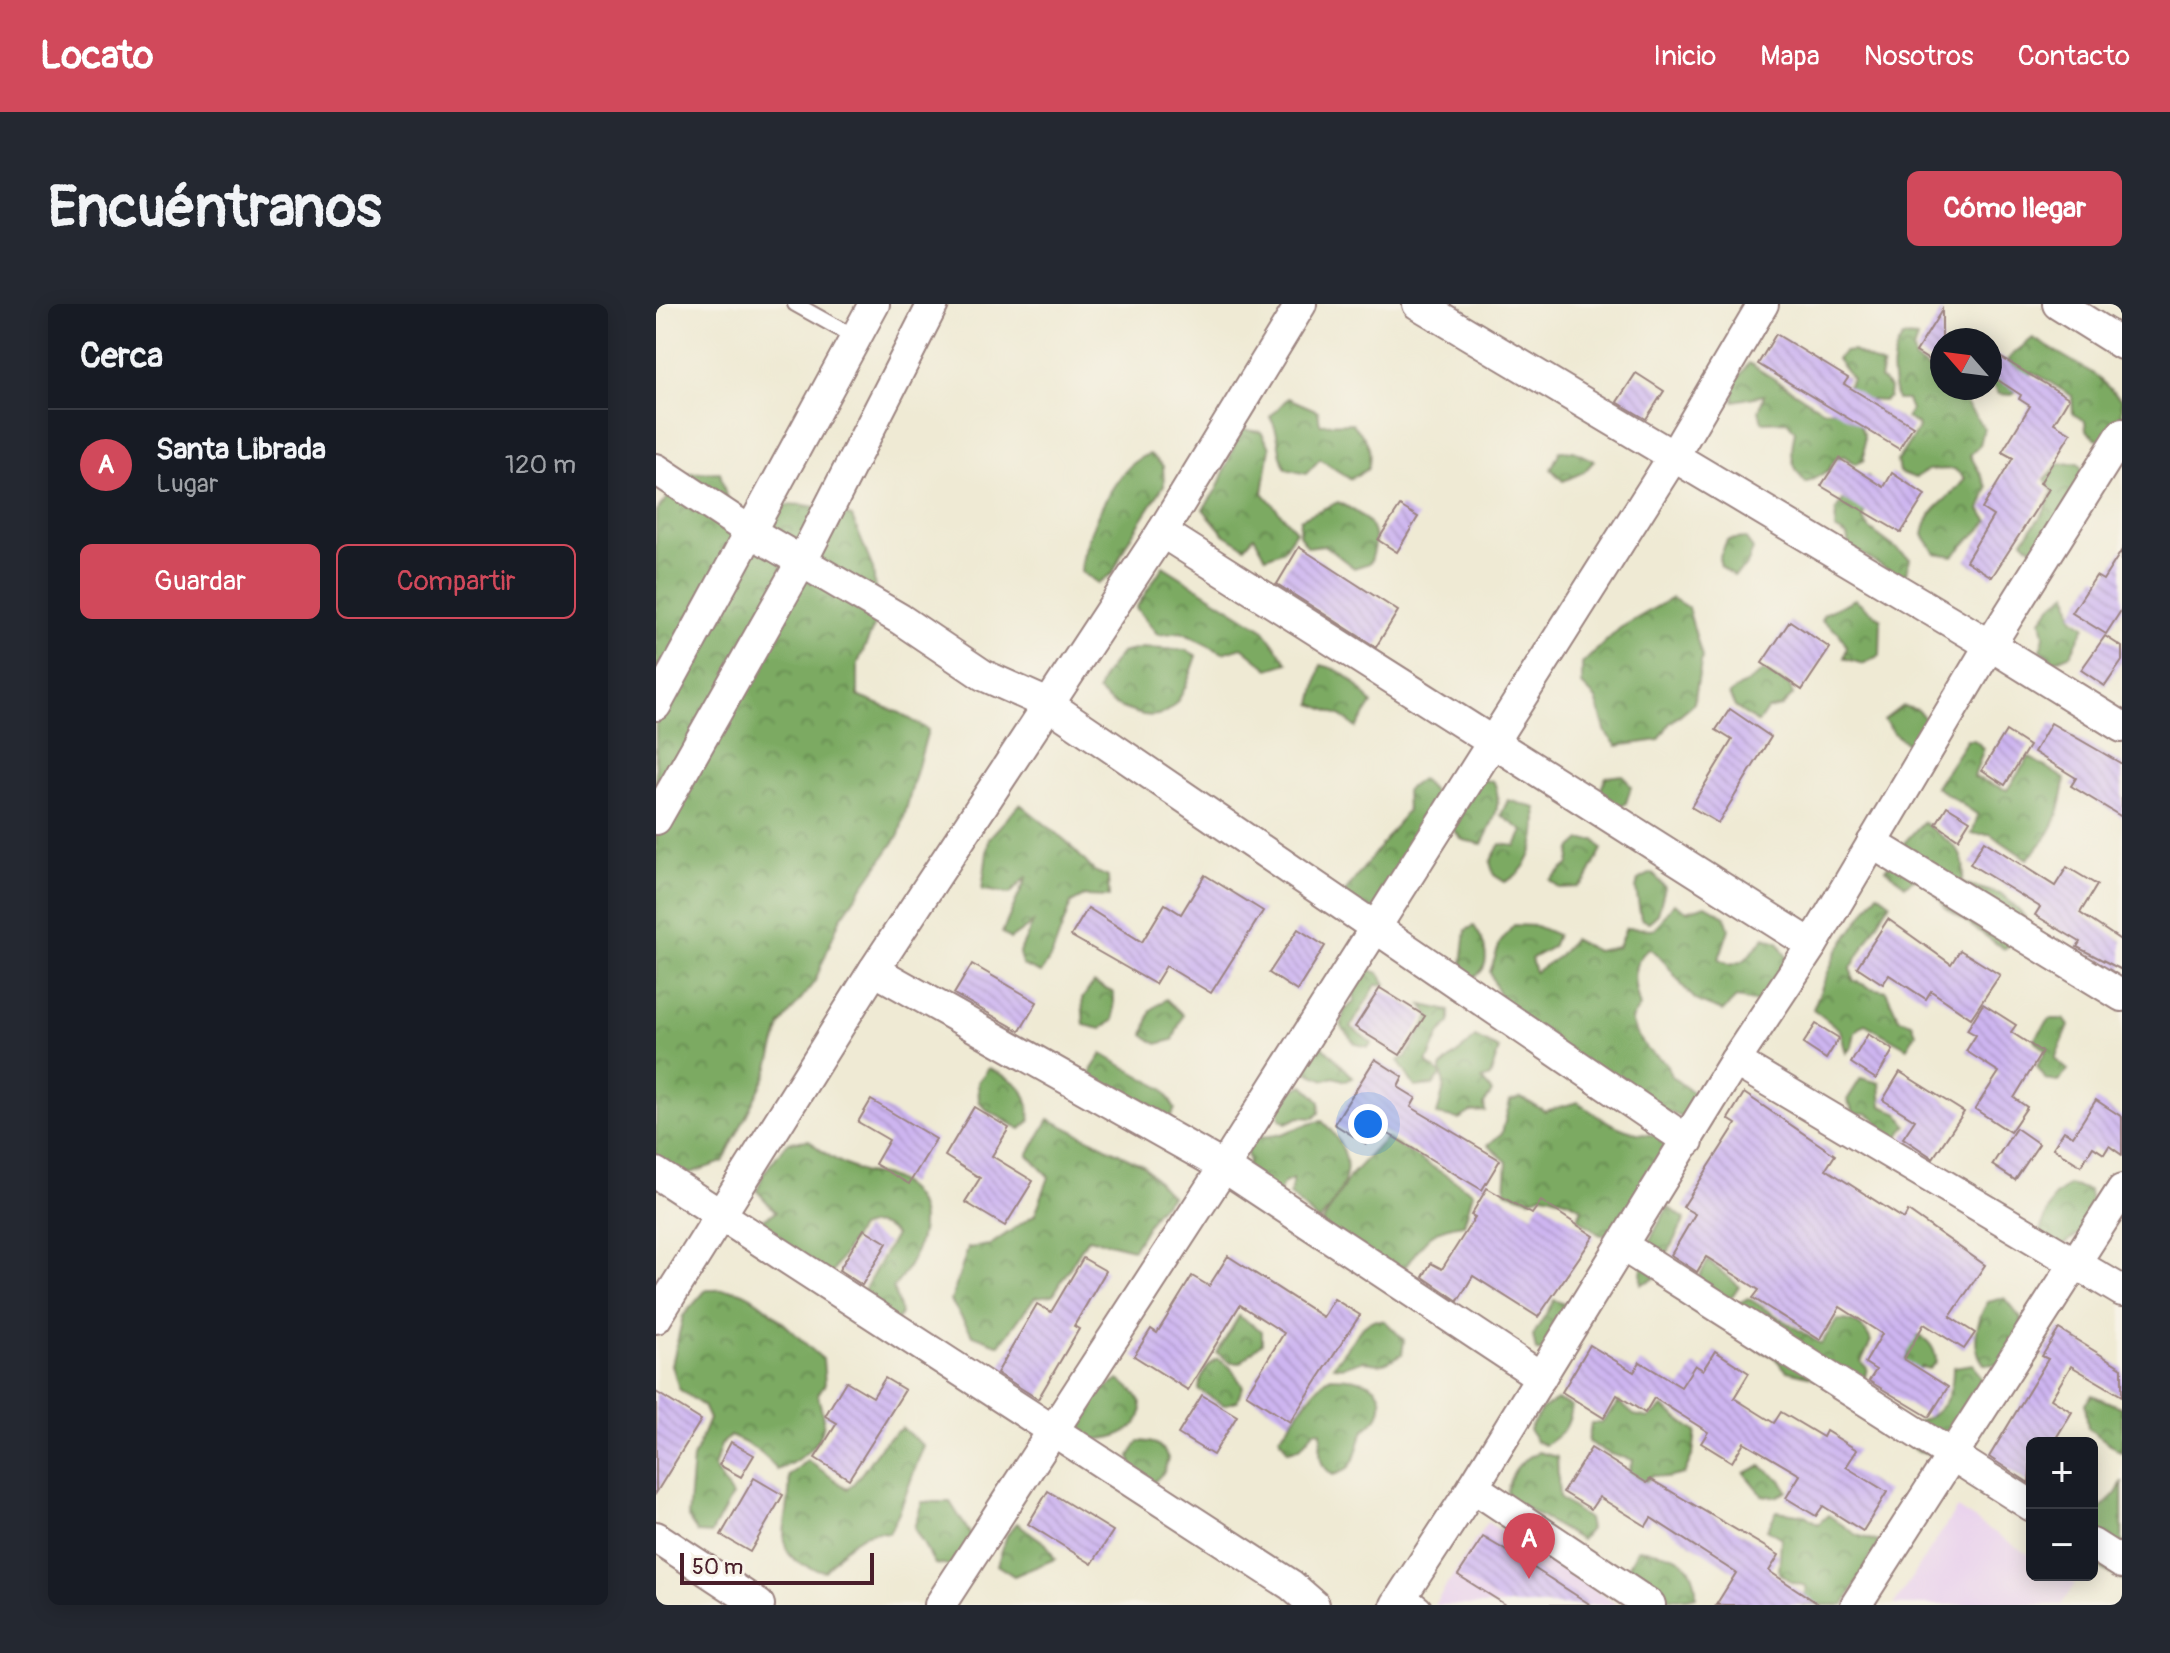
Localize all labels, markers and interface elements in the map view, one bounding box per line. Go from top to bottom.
text: Locato [40,32,153,80]
text: Inicio [1653,39,1716,74]
text: Mapa [1760,39,1820,74]
text: Nosotros [1864,39,1974,74]
text: Contacto [2018,39,2130,74]
button: Cómo llegar [1907,171,2122,246]
text: Encuéntranos [48,174,381,243]
north arrow [1930,328,2002,400]
text: Cerca [80,335,163,378]
text: Santa Librada [156,431,326,468]
text: A [98,449,114,481]
text: 120 m [505,449,576,481]
text: Lugar [156,468,218,500]
button: Guardar [80,544,320,619]
button: Compartir [336,544,576,619]
your location [1348,1104,1388,1144]
map controls [2026,1437,2098,1581]
button: + [2026,1437,2098,1509]
button: − [2026,1509,2098,1581]
pin: A [1503,1513,1555,1579]
scale bar [680,1549,874,1585]
text: 50 m [692,1553,743,1581]

